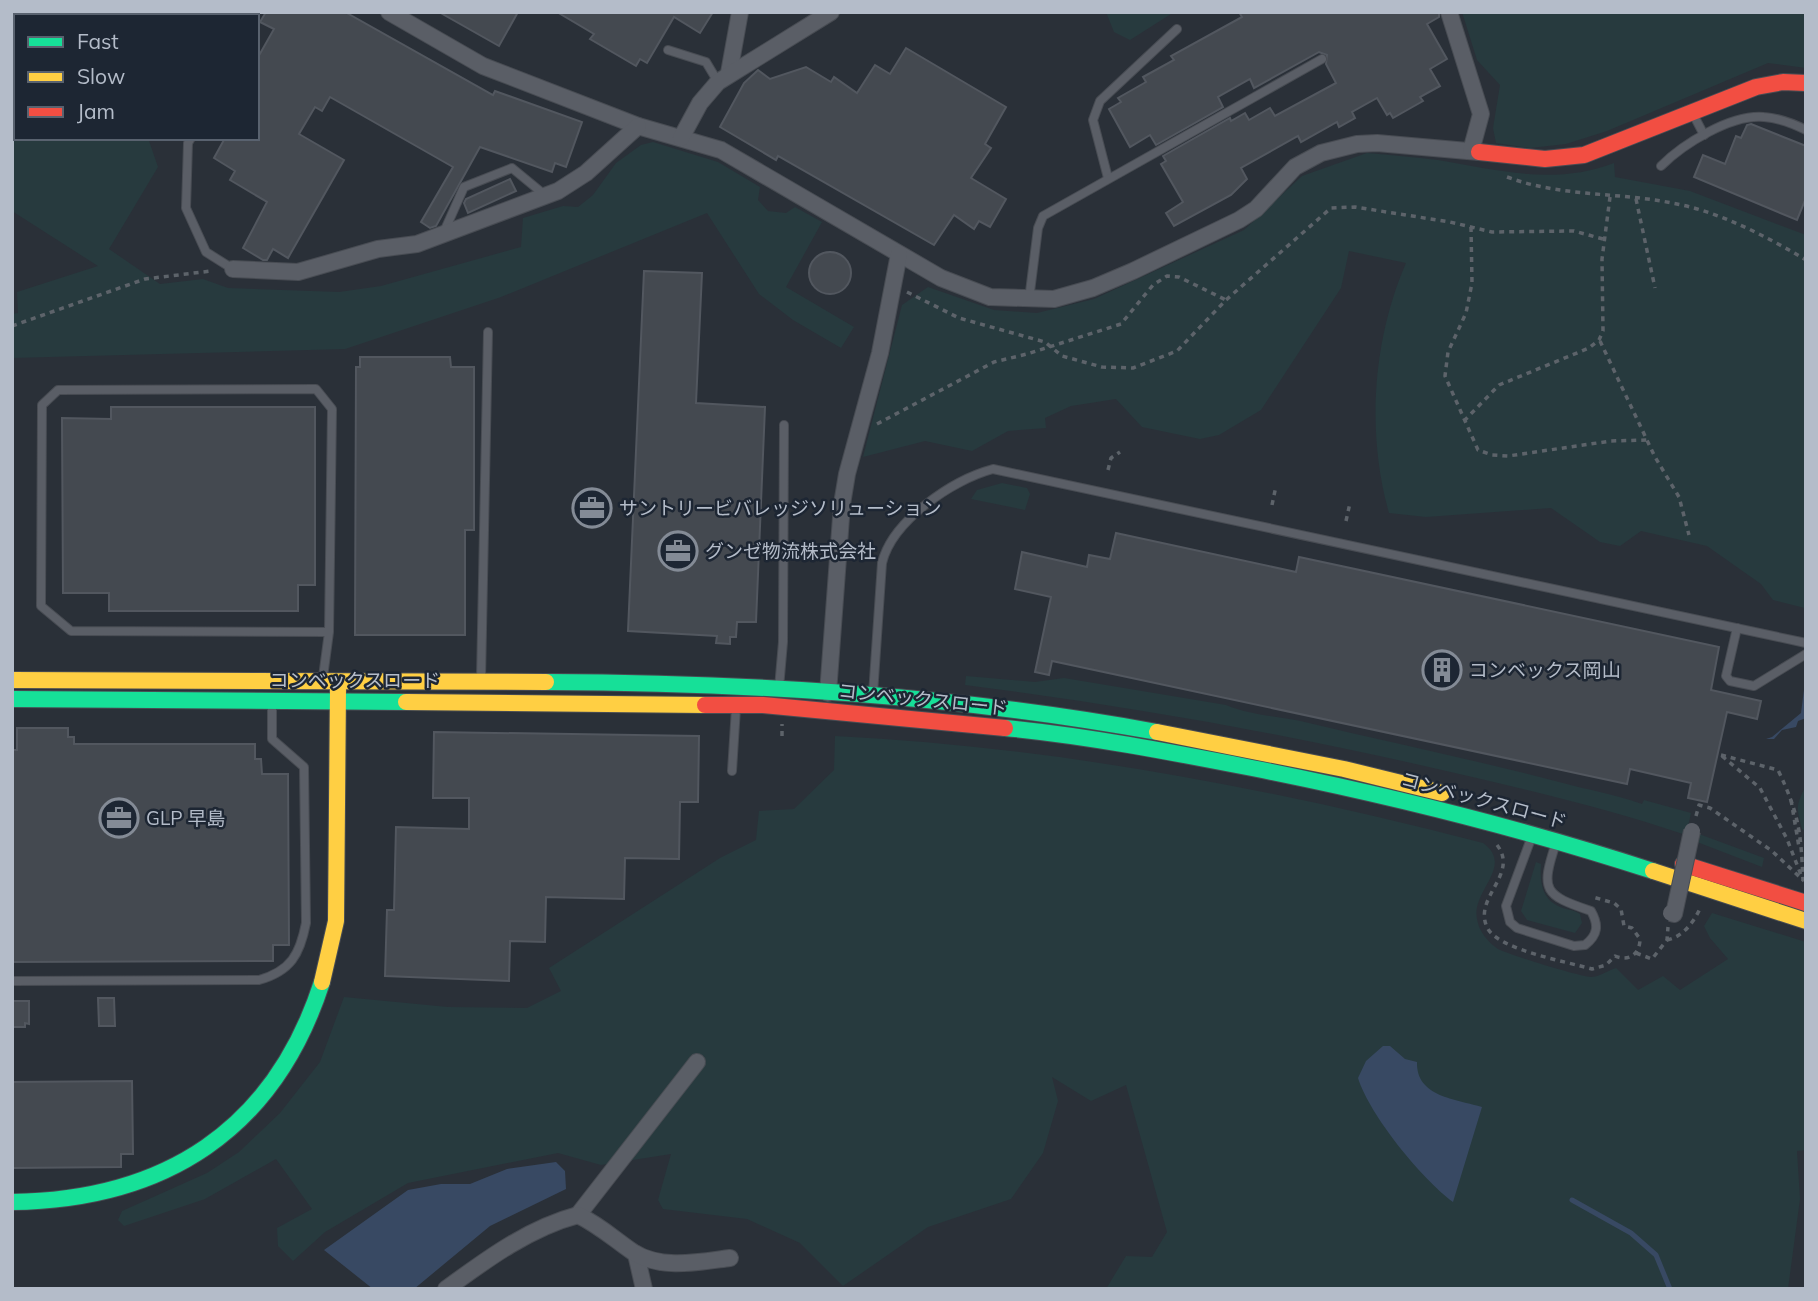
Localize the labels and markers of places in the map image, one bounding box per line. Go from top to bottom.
office icon: サントリービバレッジソリューション [571,487,613,529]
place label: サントリービバレッジソリューション [619,496,942,520]
office icon: グンゼ物流株式会社 [657,530,699,572]
place label: グンゼ物流株式会社 [705,539,876,563]
building icon: コンベックス岡山 [1421,649,1463,691]
place label: コンベックス岡山 [1469,658,1620,682]
office icon: GLP 早島 [98,797,140,839]
place label: GLP 早島 [146,806,226,830]

